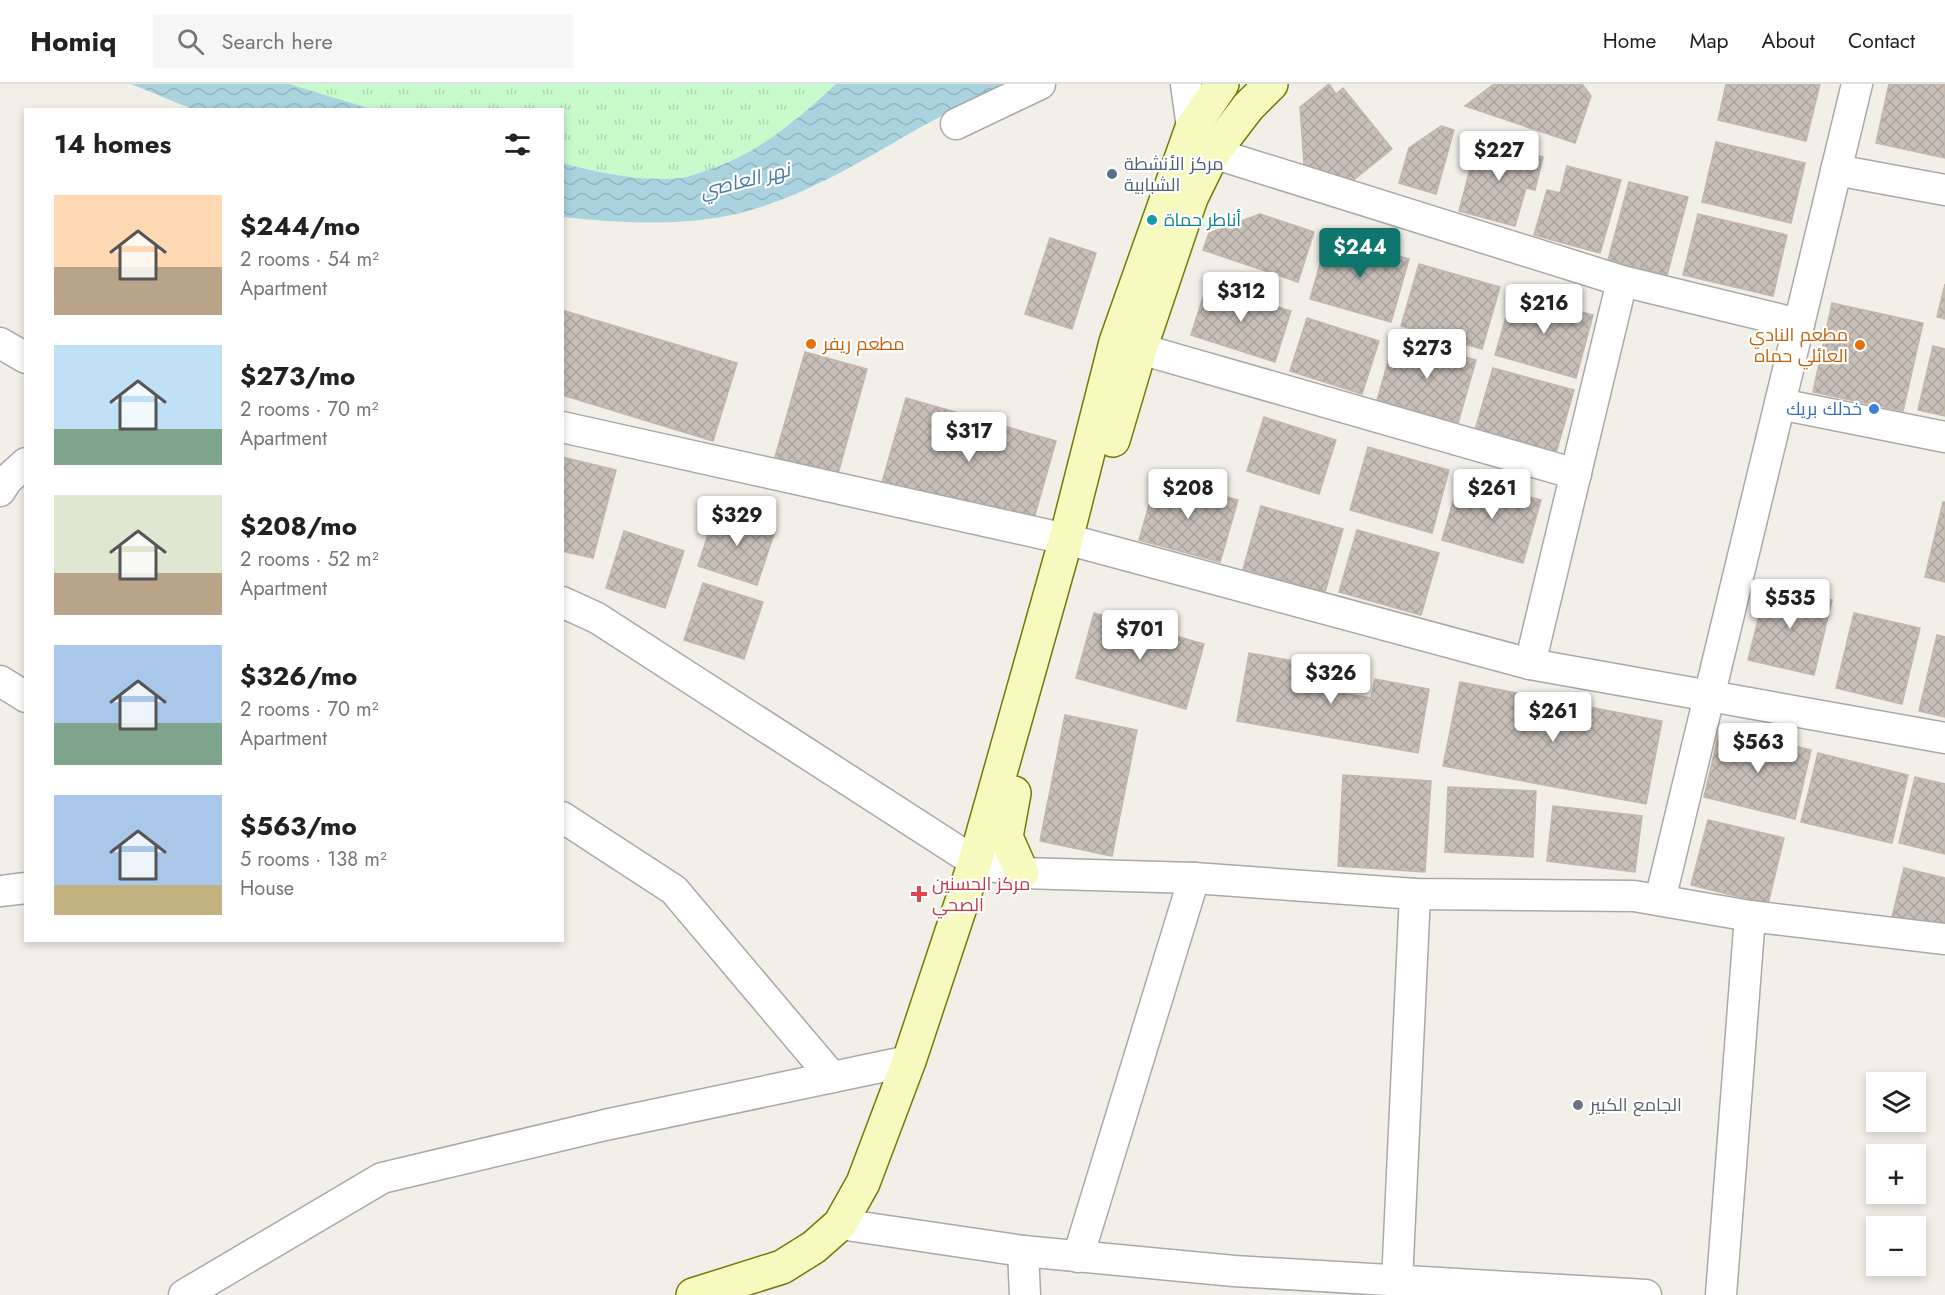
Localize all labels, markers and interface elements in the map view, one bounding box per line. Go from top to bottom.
search box [153,14,573,68]
text: Homiq [30,21,117,62]
icon: search [174,25,207,58]
text: Search here [222,25,333,57]
text: Home [1603,26,1656,56]
text: Map [1689,26,1729,56]
text: About [1762,26,1815,56]
text: Contact [1848,26,1915,56]
text: 14 homes [54,125,171,163]
icon: filters [501,128,534,161]
pin: $227 [1463,131,1535,182]
text: $227 [1474,136,1524,165]
place label: مركز الأنشطة الشبابية [1124,151,1224,198]
water label: نهر العاصي [697,155,796,206]
marker: مركز الأنشطة الشبابية [1105,167,1119,181]
text: $244/mo [240,207,360,245]
place label: أناطر حماة [1164,207,1241,233]
marker: أناطر حماة [1145,213,1159,227]
icon: home [102,219,174,291]
pin: $244 [1324,228,1396,279]
text: $244 [1333,233,1387,262]
text: 2 rooms · 54 m² [240,245,379,274]
pin: $312 [1205,272,1277,323]
text: Apartment [240,274,327,303]
text: $312 [1217,277,1265,306]
pin: $216 [1508,284,1580,335]
text: $216 [1519,289,1569,318]
place label: مطعم النادي العائلي حماه [1749,322,1848,370]
pin: $273 [1391,329,1463,380]
place label: مطعم ريفر [822,331,905,357]
text: $273 [1402,334,1452,363]
marker: مطعم ريفر [804,337,818,351]
marker: مطعم النادي العائلي حماه [1853,338,1867,352]
text: $273/mo [240,357,355,395]
icon: home [102,369,174,441]
text: 2 rooms · 70 m² [240,395,378,424]
place label: خدلك بريك [1786,396,1862,422]
marker: خدلك بريك [1867,402,1881,416]
pin: $317 [933,412,1005,463]
text: $317 [945,417,993,446]
text: Apartment [240,424,327,453]
pin: $208 [1152,469,1224,520]
pin: $261 [1456,469,1528,520]
text: $208 [1162,474,1214,503]
text: $261 [1467,474,1517,503]
pin: $329 [701,496,773,547]
text: $329 [711,501,763,530]
text: $208/mo [240,507,357,545]
icon: home [102,519,174,591]
text: 2 rooms · 52 m² [240,545,379,574]
text: Apartment [240,574,327,603]
pin: $535 [1754,579,1826,630]
text: $535 [1765,584,1815,613]
pin: $701 [1104,610,1176,661]
text: $701 [1116,615,1164,644]
pin: $326 [1295,654,1367,705]
text: $326/mo [240,657,357,695]
text: $326 [1305,659,1357,688]
icon: home [102,669,174,741]
pin: $261 [1517,692,1589,743]
text: 2 rooms · 70 m² [240,695,378,724]
text: $261 [1528,697,1578,726]
pin: $563 [1722,723,1794,774]
text: Apartment [240,724,327,753]
text: $563 [1732,728,1784,757]
text: $563/mo [240,807,357,845]
icon: home [102,819,174,891]
text: 5 rooms · 138 m² [240,845,387,874]
place label: مركز الحسنين الصحي [932,871,1030,919]
text: House [240,874,294,903]
marker: مركز الحسنين الصحي [910,885,928,903]
map controls [1866,1072,1926,1276]
button: layers [1866,1072,1926,1132]
place label: الجامع الكبير [1589,1092,1682,1118]
marker: الجامع الكبير [1571,1098,1585,1112]
button: + [1866,1144,1926,1204]
button: − [1866,1216,1926,1276]

